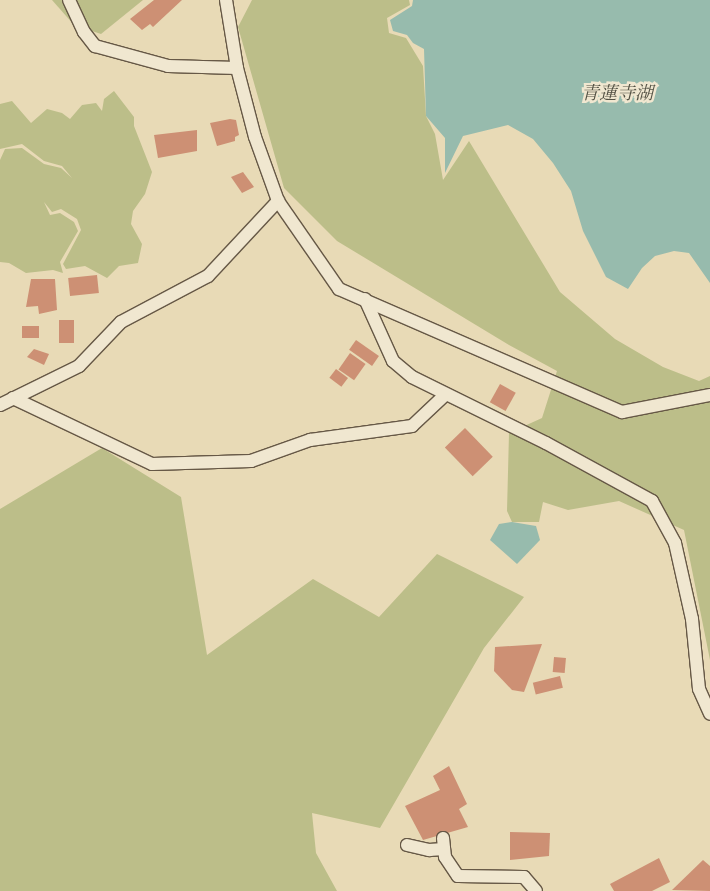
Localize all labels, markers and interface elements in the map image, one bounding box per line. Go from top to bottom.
water label: 青蓮寺湖 [581,83,653,105]

